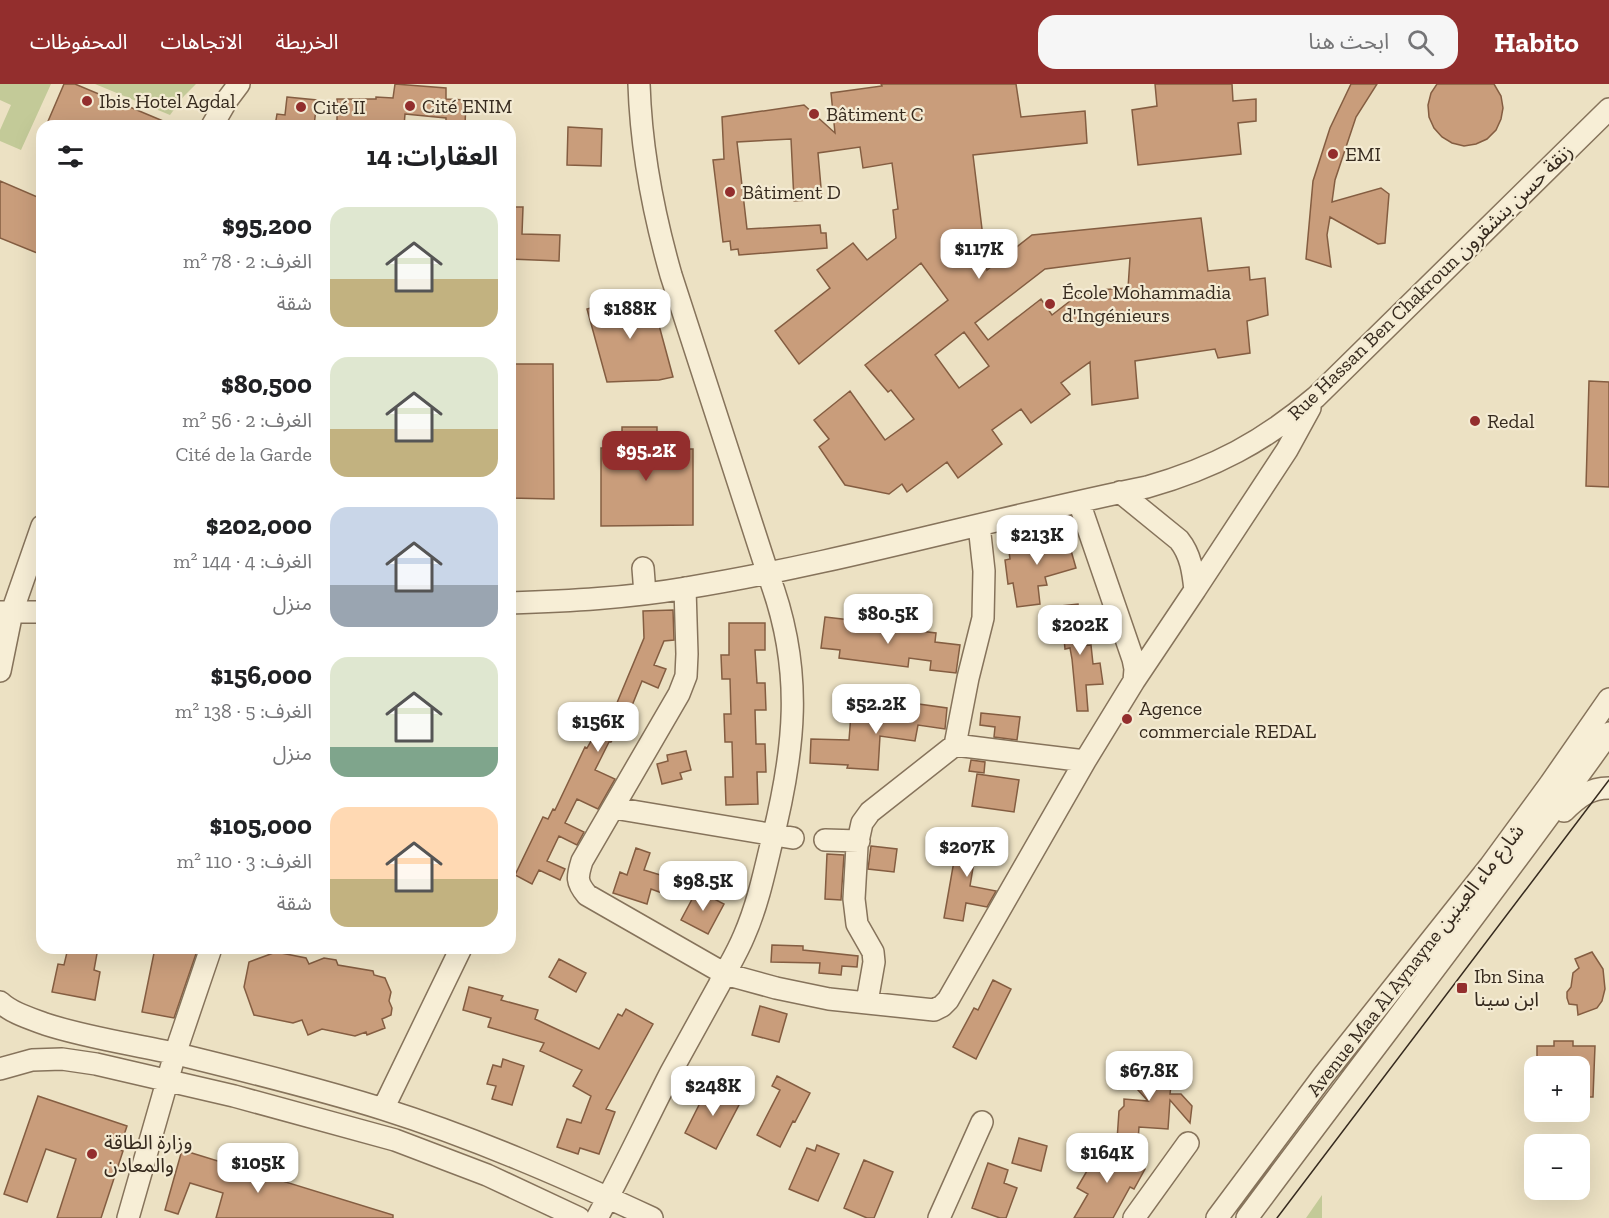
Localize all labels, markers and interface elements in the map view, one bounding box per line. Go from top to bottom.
search box [1038,15,1458,69]
icon: search [1404,26,1437,59]
text: Habito [1494,26,1579,59]
text: ابحث هنا [1308,28,1389,55]
text: المحفوظات [30,29,127,54]
text: الاتجاهات [160,29,242,54]
text: الخريطة [275,29,338,54]
place label: Ibis Hotel Agdal [99,89,236,113]
marker: Ibis Hotel Agdal [80,94,94,108]
place label: Cité ENIM [422,94,512,118]
place label: Cité II [313,95,366,119]
marker: Cité ENIM [403,99,417,113]
marker: Cité II [294,100,308,114]
place label: Bâtiment C [826,102,924,126]
marker: Bâtiment C [807,107,821,121]
street label: Rue Hassan Ben Chakroun زنقة حسن بنشقرون [1283,139,1577,425]
icon: filters [54,140,87,173]
text: العقارات: 14 [366,140,498,172]
place label: EMI [1345,142,1381,166]
marker: EMI [1326,147,1340,161]
place label: Bâtiment D [742,180,841,204]
marker: Bâtiment D [723,185,737,199]
text: $95,200 [222,209,312,241]
pin: $117K [937,229,1021,280]
icon: home [378,231,450,303]
text: $117K [955,236,1003,260]
text: الغرف: 2 · 78 m² [183,249,312,273]
place label: École Mohammadia d'Ingénieurs [1062,280,1232,327]
pin: $188K [588,289,672,340]
text: شقة [277,291,312,315]
text: $188K [604,296,656,320]
marker: École Mohammadia d'Ingénieurs [1043,297,1057,311]
text: $80,500 [221,368,312,400]
icon: home [378,381,450,453]
text: الغرف: 2 · 56 m² [182,408,312,432]
place label: Redal [1487,409,1534,433]
marker: Redal [1468,414,1482,428]
pin: $95.2K [597,431,695,482]
text: $95.2K [616,438,676,462]
text: Cité de la Garde [175,442,312,466]
text: $202,000 [206,509,312,541]
pin: $213K [995,515,1079,566]
text: $213K [1011,522,1063,546]
icon: home [378,531,450,603]
text: الغرف: 4 · 144 m² [173,549,312,573]
text: منزل [273,591,312,615]
pin: $80.5K [839,594,937,645]
text: $80.5K [858,601,918,625]
pin: $202K [1038,605,1122,656]
text: $202K [1052,612,1108,636]
text: $156,000 [211,659,312,691]
icon: home [378,681,450,753]
pin: $52.2K [827,684,925,735]
text: $52.2K [846,691,906,715]
place label: Agence commerciale REDAL [1139,696,1316,743]
text: الغرف: 5 · 138 m² [175,699,312,723]
pin: $156K [556,702,640,753]
text: $156K [572,709,624,733]
marker: Agence commerciale REDAL [1120,712,1134,726]
text: منزل [273,741,312,765]
text: $105,000 [209,809,312,841]
street label: Avenue Maa Al Aynayne شارع ماء العينين [1301,819,1531,1103]
pin: $207K [925,827,1009,878]
icon: home [378,831,450,903]
text: $207K [939,834,995,858]
text: الغرف: 3 · 110 m² [177,849,312,873]
pin: $98.5K [654,861,752,912]
text: $98.5K [673,868,733,892]
text: شقة [277,891,312,915]
place label: Ibn Sina ابن سينا [1474,964,1545,1011]
marker: Ibn Sina ابن سينا [1455,981,1469,995]
pin: $67.8K [1100,1051,1198,1102]
map controls [1524,1056,1590,1200]
button: + [1524,1056,1590,1122]
text: $67.8K [1120,1058,1178,1082]
pin: $248K [671,1066,755,1117]
text: $248K [685,1073,741,1097]
place label: وزارة الطاقة والمعادن [104,1130,192,1177]
pin: $164K [1065,1133,1149,1184]
button: − [1524,1134,1590,1200]
text: $164K [1080,1140,1134,1164]
pin: $105K [216,1143,300,1194]
marker: وزارة الطاقة والمعادن [85,1147,99,1161]
text: $105K [231,1150,285,1174]

